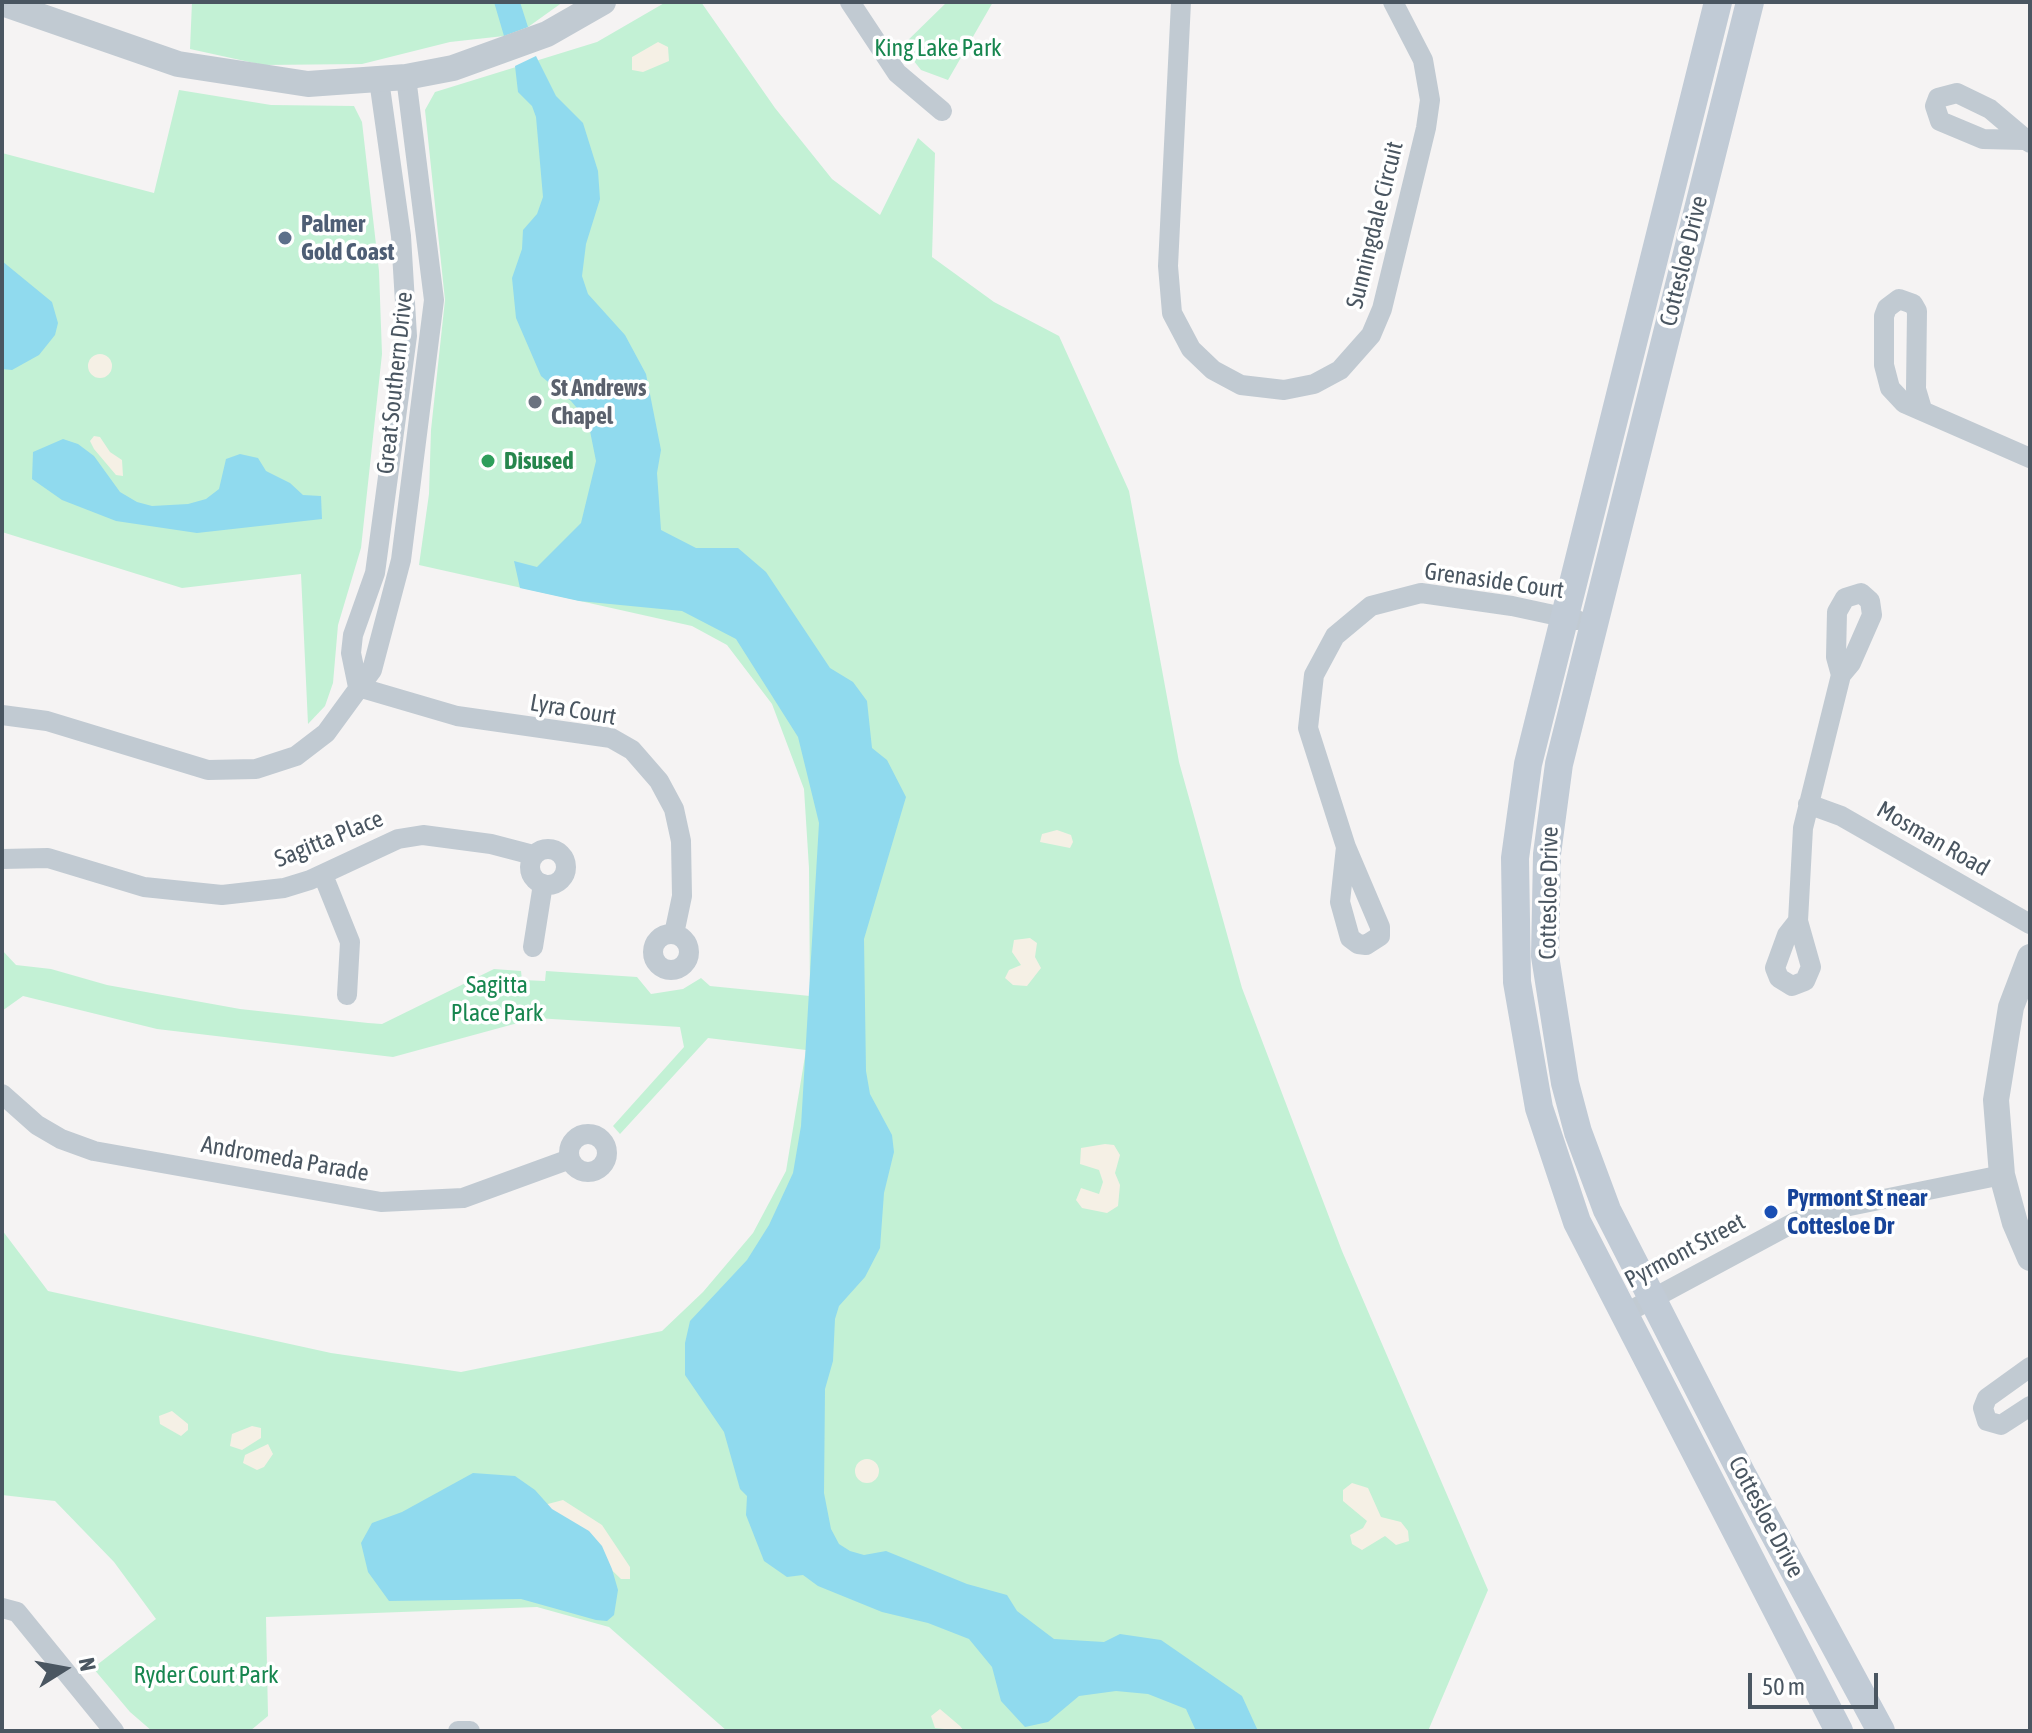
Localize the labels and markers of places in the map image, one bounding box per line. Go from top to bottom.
place label: Palmer Gold Coast [301,210,394,266]
marker: Palmer Gold Coast [276,229,294,247]
place label: St Andrews Chapel [551,374,647,430]
marker: St Andrews Chapel [526,393,544,411]
place label: Disused [504,447,574,475]
marker: Disused [479,452,497,470]
place label: Pyrmont St near Cottesloe Dr [1787,1184,1927,1240]
marker: Pyrmont St near Cottesloe Dr [1762,1203,1780,1221]

